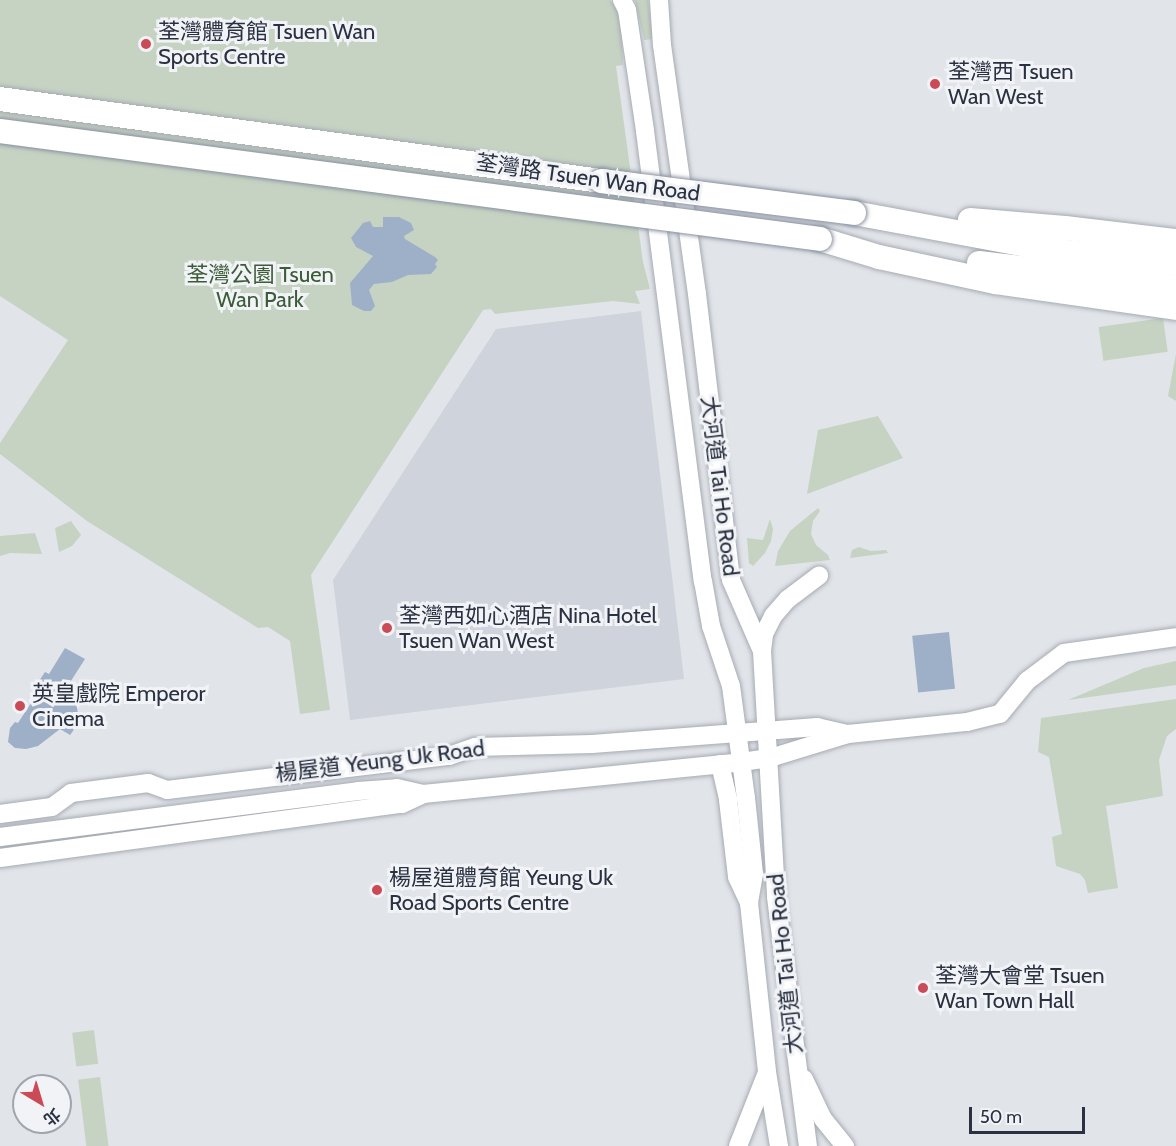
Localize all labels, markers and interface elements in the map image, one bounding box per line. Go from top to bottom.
place label: 荃灣體育館 Tsuen Wan Sports Centre [158,18,375,70]
marker: 荃灣體育館 Tsuen Wan Sports Centre [139,37,153,51]
place label: 荃灣西 Tsuen Wan West [948,58,1074,110]
marker: 荃灣西 Tsuen Wan West [926,75,944,93]
street label: 荃灣路 Tsuen Wan Road [474,149,702,207]
park label: 荃灣公園 Tsuen Wan Park [186,261,334,312]
street label: 大河道 Tai Ho Road [696,394,744,578]
place label: 荃灣西如心酒店 Nina Hotel Tsuen Wan West [399,602,657,654]
marker: 荃灣西如心酒店 Nina Hotel Tsuen Wan West [380,621,394,635]
place label: 英皇戲院 Emperor Cinema [32,680,205,732]
marker: 英皇戲院 Emperor Cinema [13,699,27,713]
street label: 楊屋道 Yeung Uk Road [274,735,486,787]
place label: 楊屋道體育館 Yeung Uk Road Sports Centre [389,864,613,915]
street label: 大河道 Tai Ho Road [762,872,808,1056]
marker: 楊屋道體育館 Yeung Uk Road Sports Centre [370,883,384,897]
place label: 荃灣大會堂 Tsuen Wan Town Hall [935,962,1105,1014]
marker: 荃灣大會堂 Tsuen Wan Town Hall [916,981,930,995]
north arrow [12,1074,72,1134]
scale bar [972,1095,1088,1133]
text: 北 [40,1105,64,1129]
text: 50 m [980,1106,1022,1128]

